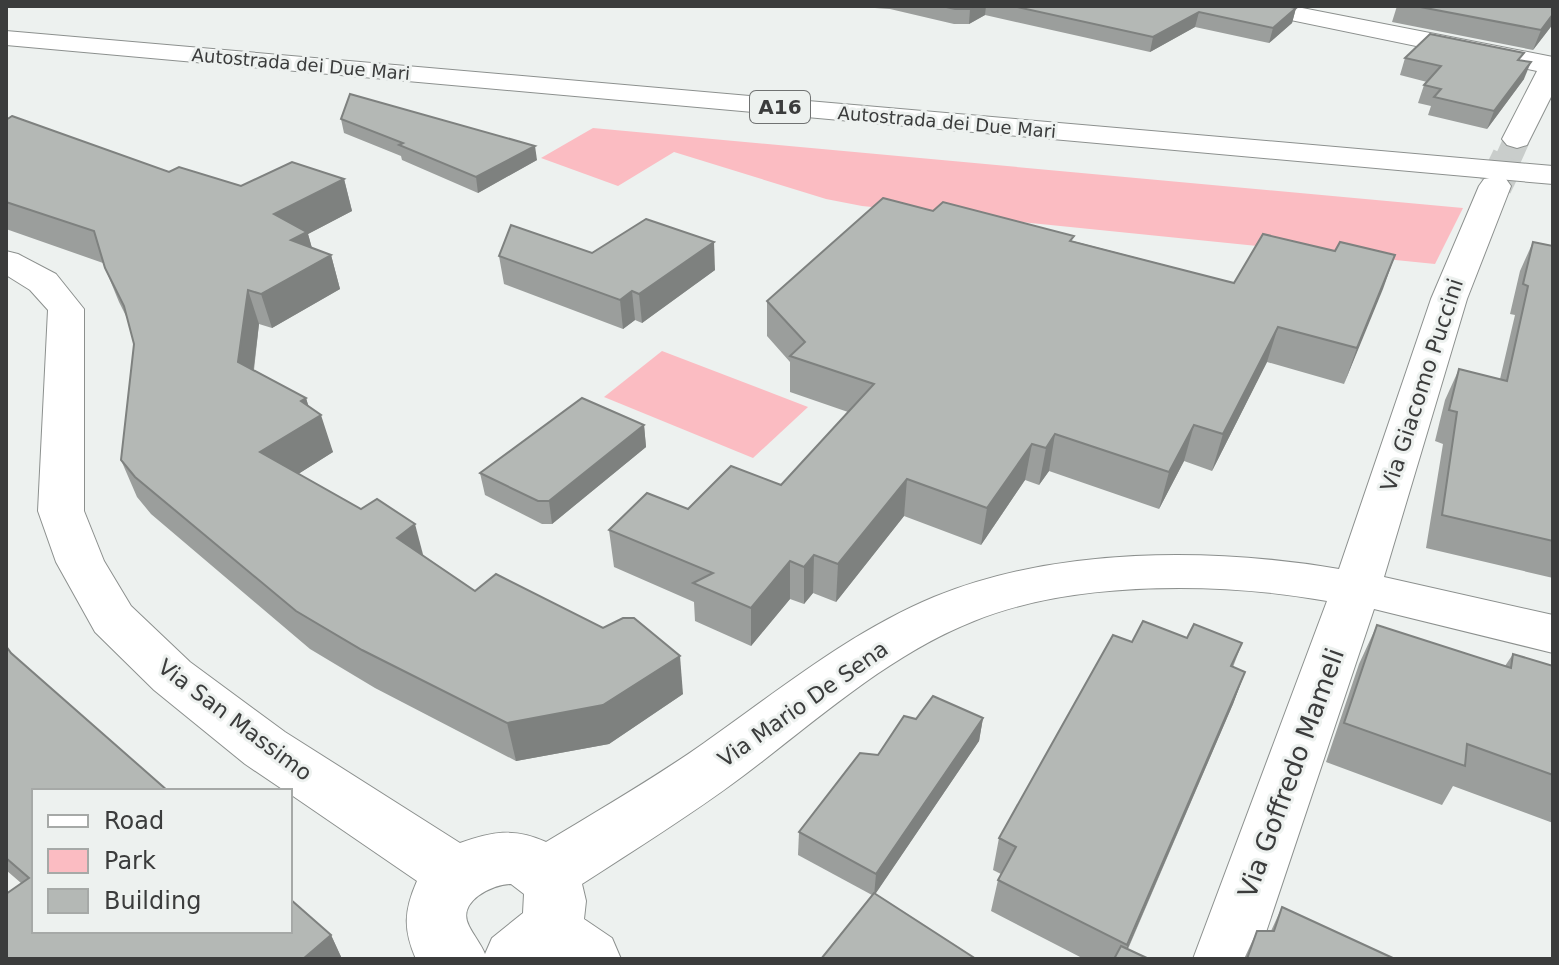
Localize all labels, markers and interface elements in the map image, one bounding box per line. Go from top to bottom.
street label: Autostrada dei Due Mari [191,44,411,84]
road number: A16 [750,91,810,123]
street label: Autostrada dei Due Mari [837,102,1057,142]
street label: Via Giacomo Puccini [1376,275,1468,495]
street label: Via Mario De Sena [713,636,893,772]
street label: Via Goffredo Mameli [1232,644,1350,902]
street label: Via San Massimo [153,654,317,786]
legend [32,789,292,933]
text: Road [104,807,164,835]
text: Park [104,847,156,875]
text: Building [104,887,201,915]

